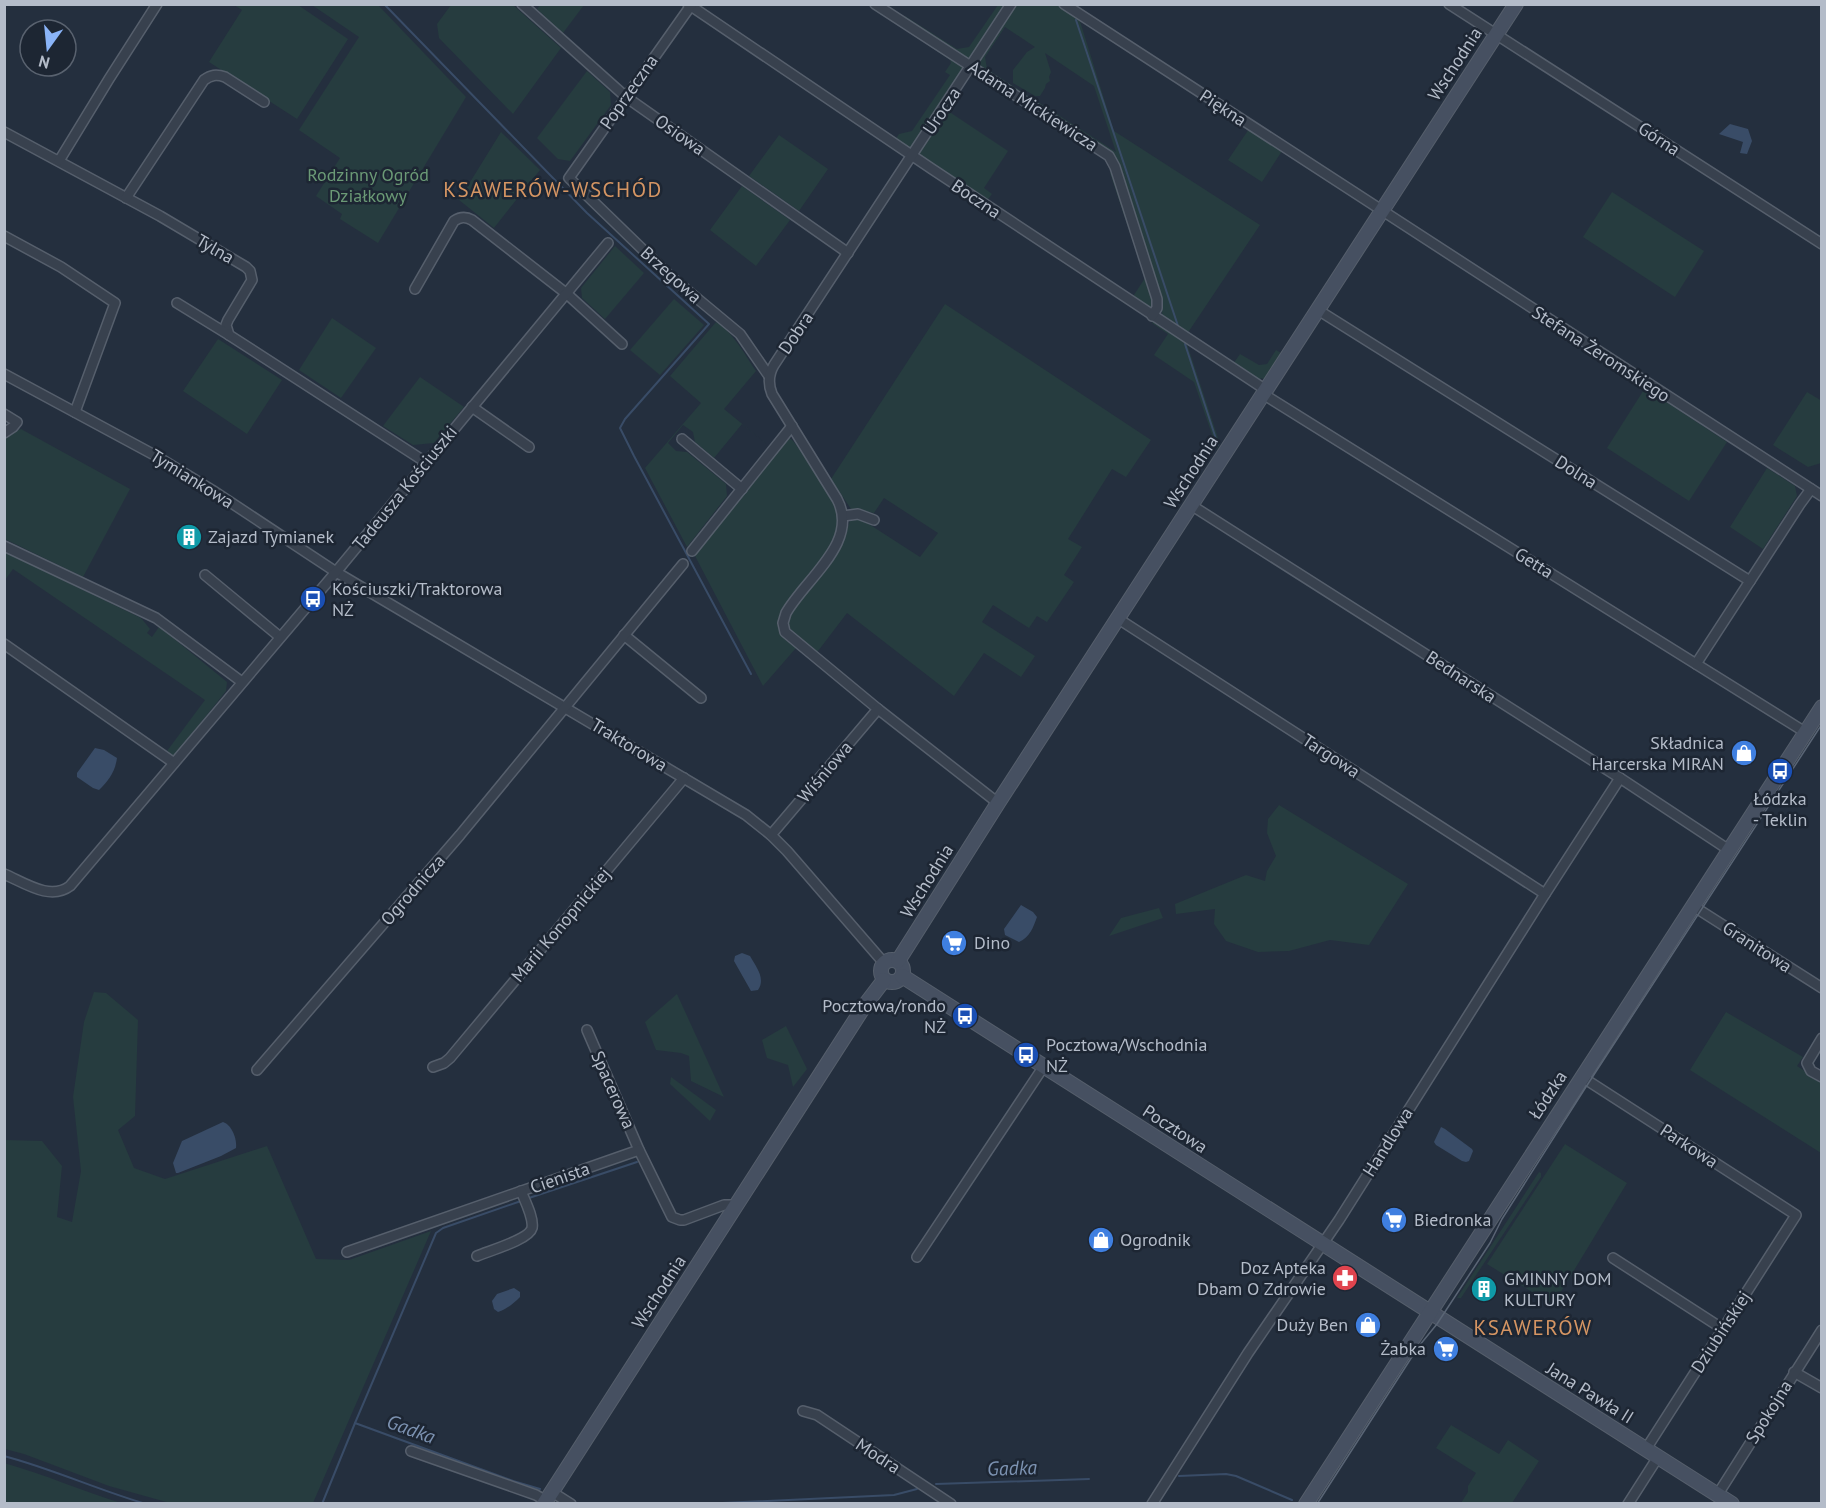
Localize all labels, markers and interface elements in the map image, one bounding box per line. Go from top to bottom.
north arrow [18,18,78,78]
street label: Wschodnia [1422,23,1487,105]
street label: Poprzeczna [594,50,663,134]
text: N [36,51,52,74]
street label: Adama Mickiewicza [964,55,1102,156]
street label: Urocza [917,83,966,139]
street label: Piękna [1195,84,1251,131]
street label: Osiowa [651,109,710,160]
street label: Górna [1634,117,1685,161]
park label: Rodzinny Ogród Działkowy [307,163,429,207]
street label: Boczna [947,174,1005,223]
district label: KSAWERÓW-WSCHÓD [443,176,663,203]
street label: Tylna [192,229,238,269]
street label: Brzegowa [636,241,707,308]
street label: Stefana Żeromskiego [1528,300,1675,407]
street label: Dobra [773,307,818,358]
street label: Tadeusza Kościuszki [347,421,462,555]
street label: Wschodnia [1158,431,1223,513]
street label: Tymiankowa [146,444,238,513]
street label: Dolna [1551,450,1602,493]
building icon: Zajazd Tymianek [174,522,204,552]
place label: Zajazd Tymianek [208,525,334,548]
street label: Getta [1511,542,1558,583]
place label: Kościuszki/Traktorowa NŻ [332,577,502,621]
bus stop icon: Kościuszki/Traktorowa NŻ [298,584,328,614]
street label: Bednarska [1422,645,1501,708]
street label: Traktorowa [587,713,672,776]
street label: Targowa [1298,728,1365,783]
place label: Składnica Harcerska MIRAN [1592,731,1724,775]
street label: Wiśniowa [792,736,857,807]
shop icon: Składnica Harcerska MIRAN [1729,738,1759,768]
bus stop icon: Łódzka - Teklin [1765,756,1795,786]
place label: Łódzka - Teklin [1753,787,1807,831]
street label: Wschodnia [895,840,958,922]
street label: Ogrodnicza [375,849,450,930]
street label: Marii Konopnickiej [506,863,615,987]
street label: Granitowa [1718,916,1796,978]
supermarket icon: Dino [939,928,969,958]
place label: Dino [974,931,1010,954]
place label: Pocztowa/rondo NŻ [822,994,946,1038]
bus stop icon: Pocztowa/rondo NŻ [950,1001,980,1031]
place label: Pocztowa/Wschodnia NŻ [1046,1033,1207,1077]
bus stop icon: Pocztowa/Wschodnia NŻ [1011,1040,1041,1070]
street label: Spacerowa [586,1047,641,1132]
street label: Łódzka [1523,1066,1572,1123]
street label: Pocztowa [1139,1099,1212,1158]
street label: Handlowa [1357,1103,1418,1181]
street label: Parkowa [1656,1118,1723,1173]
street label: Cienista [527,1157,593,1198]
supermarket icon: Biedronka [1379,1205,1409,1235]
place label: Biedronka [1414,1208,1491,1231]
shop icon: Ogrodnik [1086,1225,1116,1255]
place label: Ogrodnik [1120,1228,1191,1251]
street label: Wschodnia [626,1251,691,1333]
place label: Doz Apteka Dbam O Zdrowie [1197,1256,1326,1300]
pharmacy icon: Doz Apteka Dbam O Zdrowie [1330,1263,1360,1293]
place label: GMINNY DOM KULTURY [1504,1267,1611,1311]
building icon: GMINNY DOM KULTURY [1469,1274,1499,1304]
street label: Dziubińskiej [1686,1286,1756,1377]
shop icon: Duży Ben [1353,1310,1383,1340]
place label: Duży Ben [1277,1313,1348,1336]
district label: KSAWERÓW [1473,1314,1593,1341]
supermarket icon: Żabka [1431,1334,1461,1364]
place label: Żabka [1380,1337,1426,1360]
street label: Jana Pawła II [1541,1356,1638,1429]
street label: Spokojna [1740,1376,1797,1448]
water label: Gadka [383,1408,439,1450]
street label: Modra [852,1433,905,1478]
water label: Gadka [987,1454,1038,1482]

